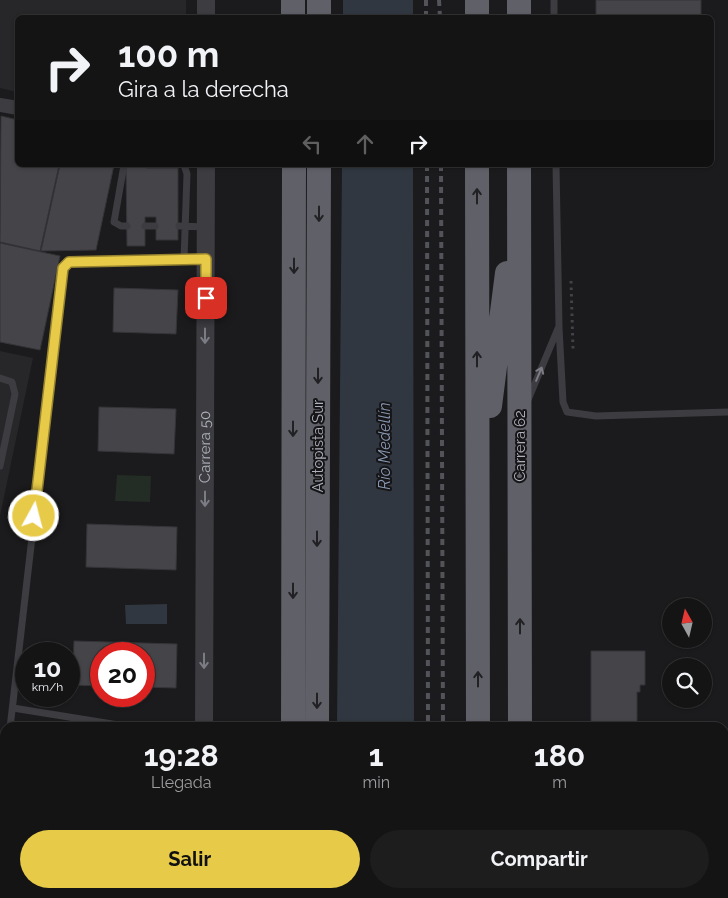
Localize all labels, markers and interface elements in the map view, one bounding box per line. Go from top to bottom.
text: 100 m [118,34,219,75]
icon: right [35,35,100,100]
text: Gira a la derecha [118,76,289,102]
icon: left [298,130,326,158]
icon: ahead [351,130,379,158]
icon: right [404,130,432,158]
one-way arrow [472,189,482,205]
one-way arrow [314,205,324,221]
one-way arrow [289,258,299,274]
pin [185,277,227,319]
icon: arrive [192,284,220,312]
one-way arrow [200,328,210,344]
one-way arrow [472,351,482,368]
one-way arrow [534,367,544,382]
one-way arrow [313,368,323,384]
street label: Autopista Sur [309,399,327,492]
water label: Río Medellín [375,402,394,490]
street label: Carrera 62 [511,410,529,482]
street label: Carrera 50 [196,411,214,483]
one-way arrow [288,420,298,436]
position arrow [7,489,59,541]
one-way arrow [200,490,210,506]
one-way arrow [312,530,322,546]
one-way arrow [288,582,298,599]
north arrow [662,598,712,648]
map controls [662,598,712,708]
one-way arrow [515,619,525,635]
speed limit sign: 20 [90,642,155,707]
one-way arrow [199,652,209,669]
text: 10 [34,653,61,683]
button: search [662,658,712,708]
one-way arrow [473,671,483,688]
text: km/h [32,680,63,694]
one-way arrow [312,692,322,709]
text: 19:28 [144,738,219,773]
text: 1 [369,738,384,773]
text: 180 [534,738,585,773]
text: Llegada [151,773,211,792]
text: min [363,773,390,792]
text: m [552,773,567,792]
button: Salir [20,830,360,888]
button: Compartir [370,830,709,888]

